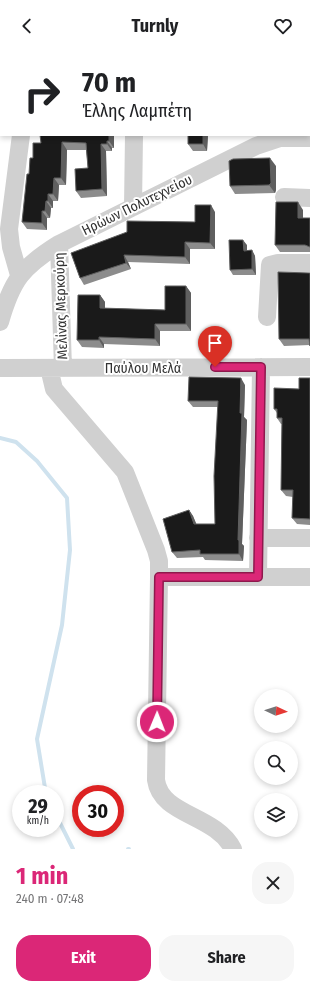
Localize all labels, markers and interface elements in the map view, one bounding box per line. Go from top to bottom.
icon: back [16,15,38,37]
text: Turnly [132,15,178,37]
icon: heart [272,15,294,37]
text: 70 m [82,66,136,99]
icon: right [16,68,68,120]
text: Έλλης Λαμπέτη [82,100,192,122]
street label: Ηρώων Πολυτεχνείου [79,171,195,239]
street label: Μελίνας Μερκούρη [51,252,71,360]
pin [198,326,232,367]
icon: arrive [204,332,226,354]
street label: Παύλου Μελά [105,360,181,377]
north arrow [254,689,298,733]
map controls [254,689,298,837]
position arrow [136,701,178,743]
button: search [254,741,298,785]
speed limit sign: 30 [72,785,124,837]
button: layers [254,793,298,837]
text: 29 [28,794,48,818]
text: km/h [27,815,49,827]
text: 1 min [16,862,68,890]
button: close [252,862,294,904]
text: 240 m · 07:48 [16,891,84,906]
button: Exit [16,935,151,981]
button: Share [159,935,294,981]

